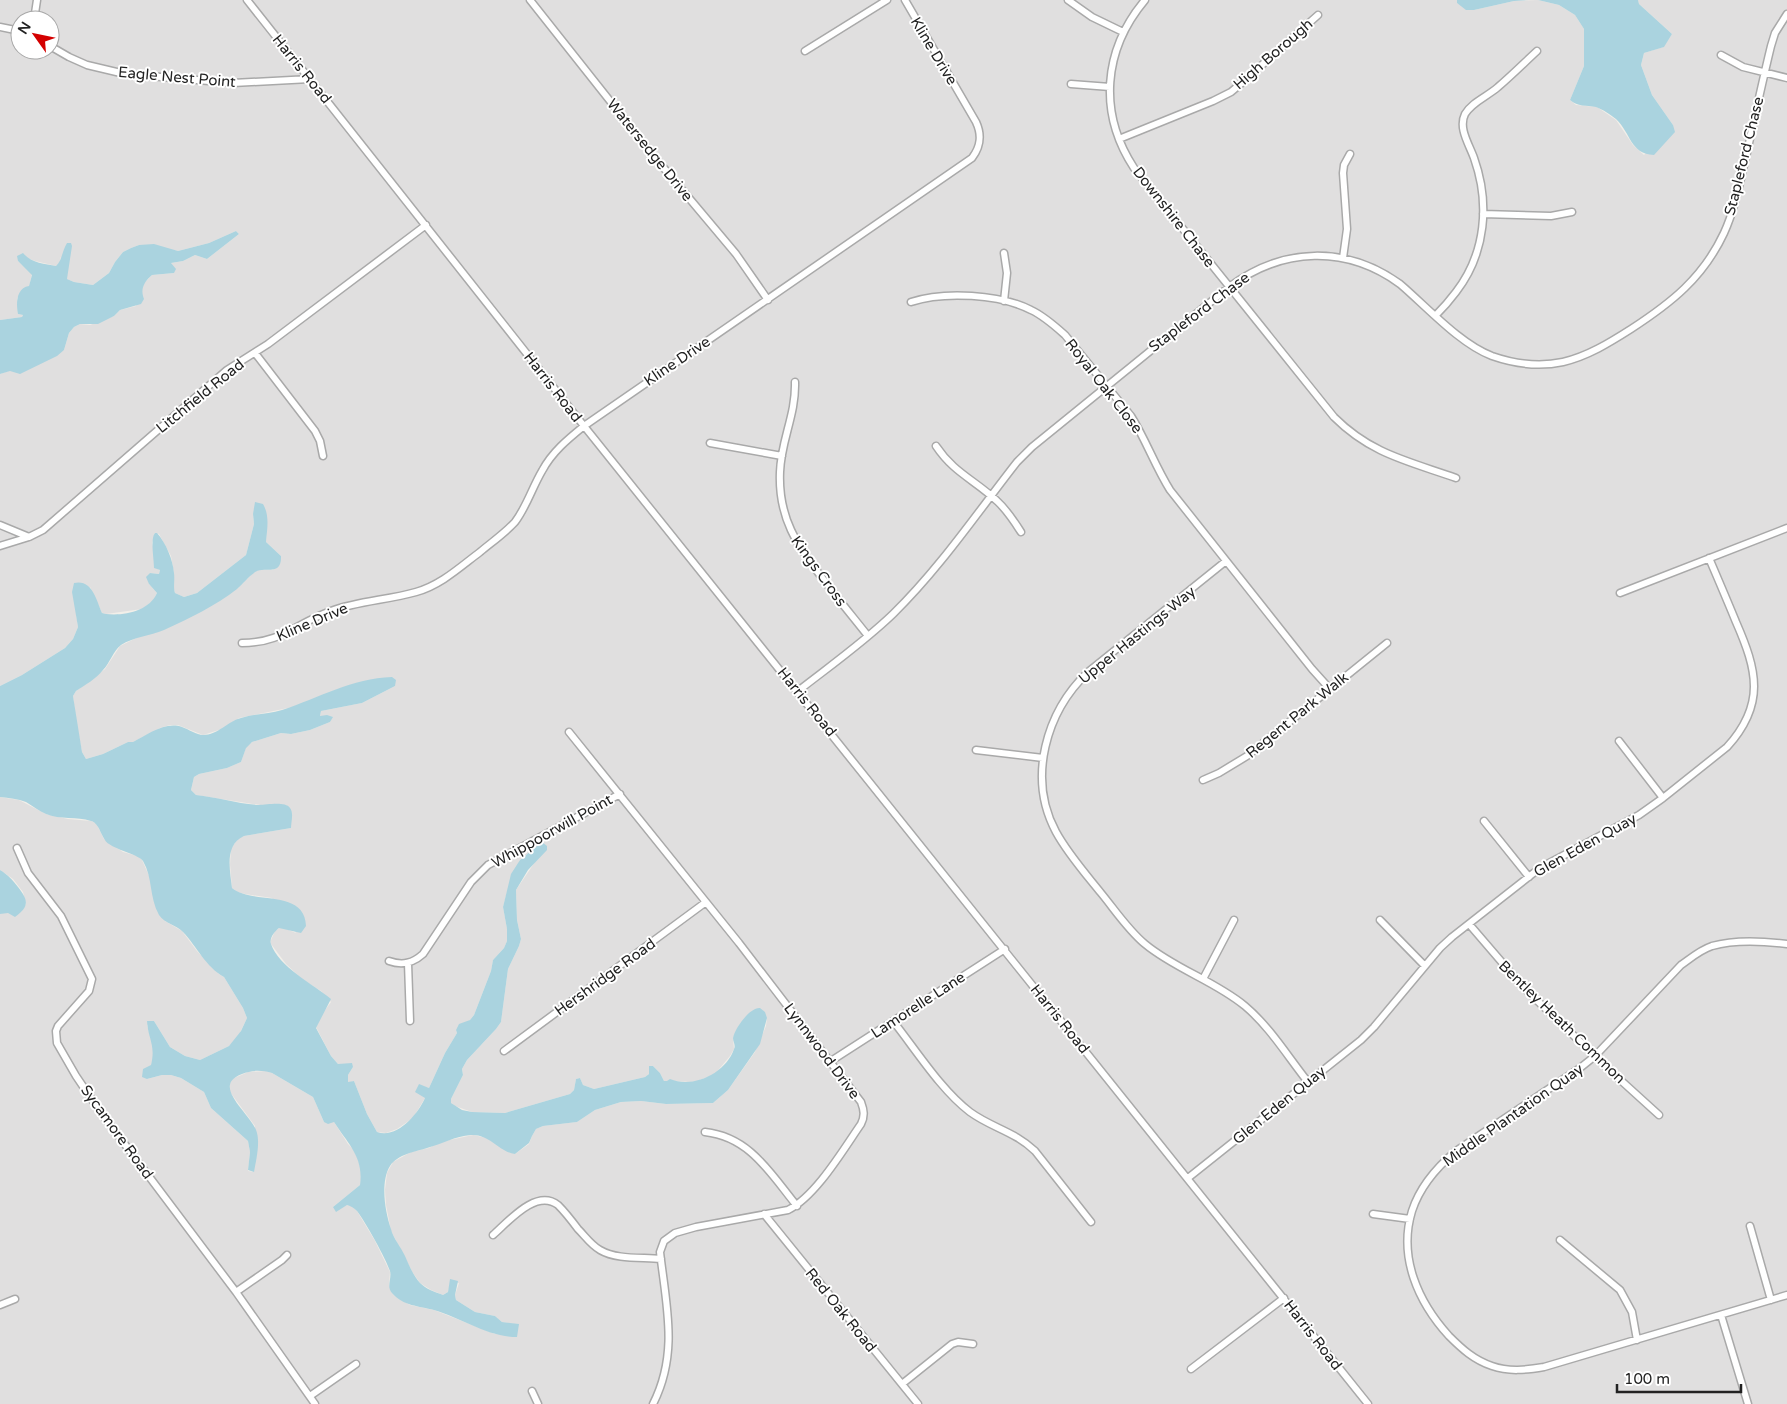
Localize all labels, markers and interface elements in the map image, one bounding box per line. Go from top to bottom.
north arrow [10,10,60,60]
street label: Kline Drive [907,14,961,88]
street label: High Borough [1230,15,1316,93]
text: N [14,19,35,38]
street label: Harris Road [269,31,335,107]
street label: Eagle Nest Point [117,63,237,91]
street label: Watersedge Drive [603,95,697,205]
street label: Stapleford Chase [1721,95,1767,217]
street label: Downshire Chase [1129,163,1219,271]
street label: Stapleford Chase [1145,268,1253,356]
street label: Kline Drive [640,332,714,390]
street label: Royal Oak Close [1061,335,1147,437]
street label: Harris Road [520,348,586,426]
street label: Litchfield Road [152,355,248,437]
street label: Kings Cross [787,532,851,610]
street label: Upper Hastings Way [1075,582,1199,688]
street label: Kline Drive [274,599,350,645]
street label: Harris Road [774,664,840,740]
street label: Regent Park Walk [1242,668,1352,762]
street label: Whippoorwill Point [488,790,616,872]
street label: Glen Eden Quay [1531,809,1639,881]
street label: Hershridge Road [551,934,659,1020]
street label: Bentley Heath Common [1495,957,1629,1087]
street label: Lamorelle Lane [868,968,968,1042]
street label: Harris Road [1027,981,1093,1057]
street label: Lynnwood Drive [780,1000,864,1102]
street label: Middle Plantation Quay [1439,1060,1587,1170]
street label: Glen Eden Quay [1229,1062,1329,1148]
street label: Sycamore Road [77,1082,157,1182]
street label: Red Oak Road [802,1264,880,1356]
street label: Harris Road [1280,1296,1346,1374]
scale bar [1617,1362,1741,1394]
text: 100 m [1624,1370,1670,1388]

